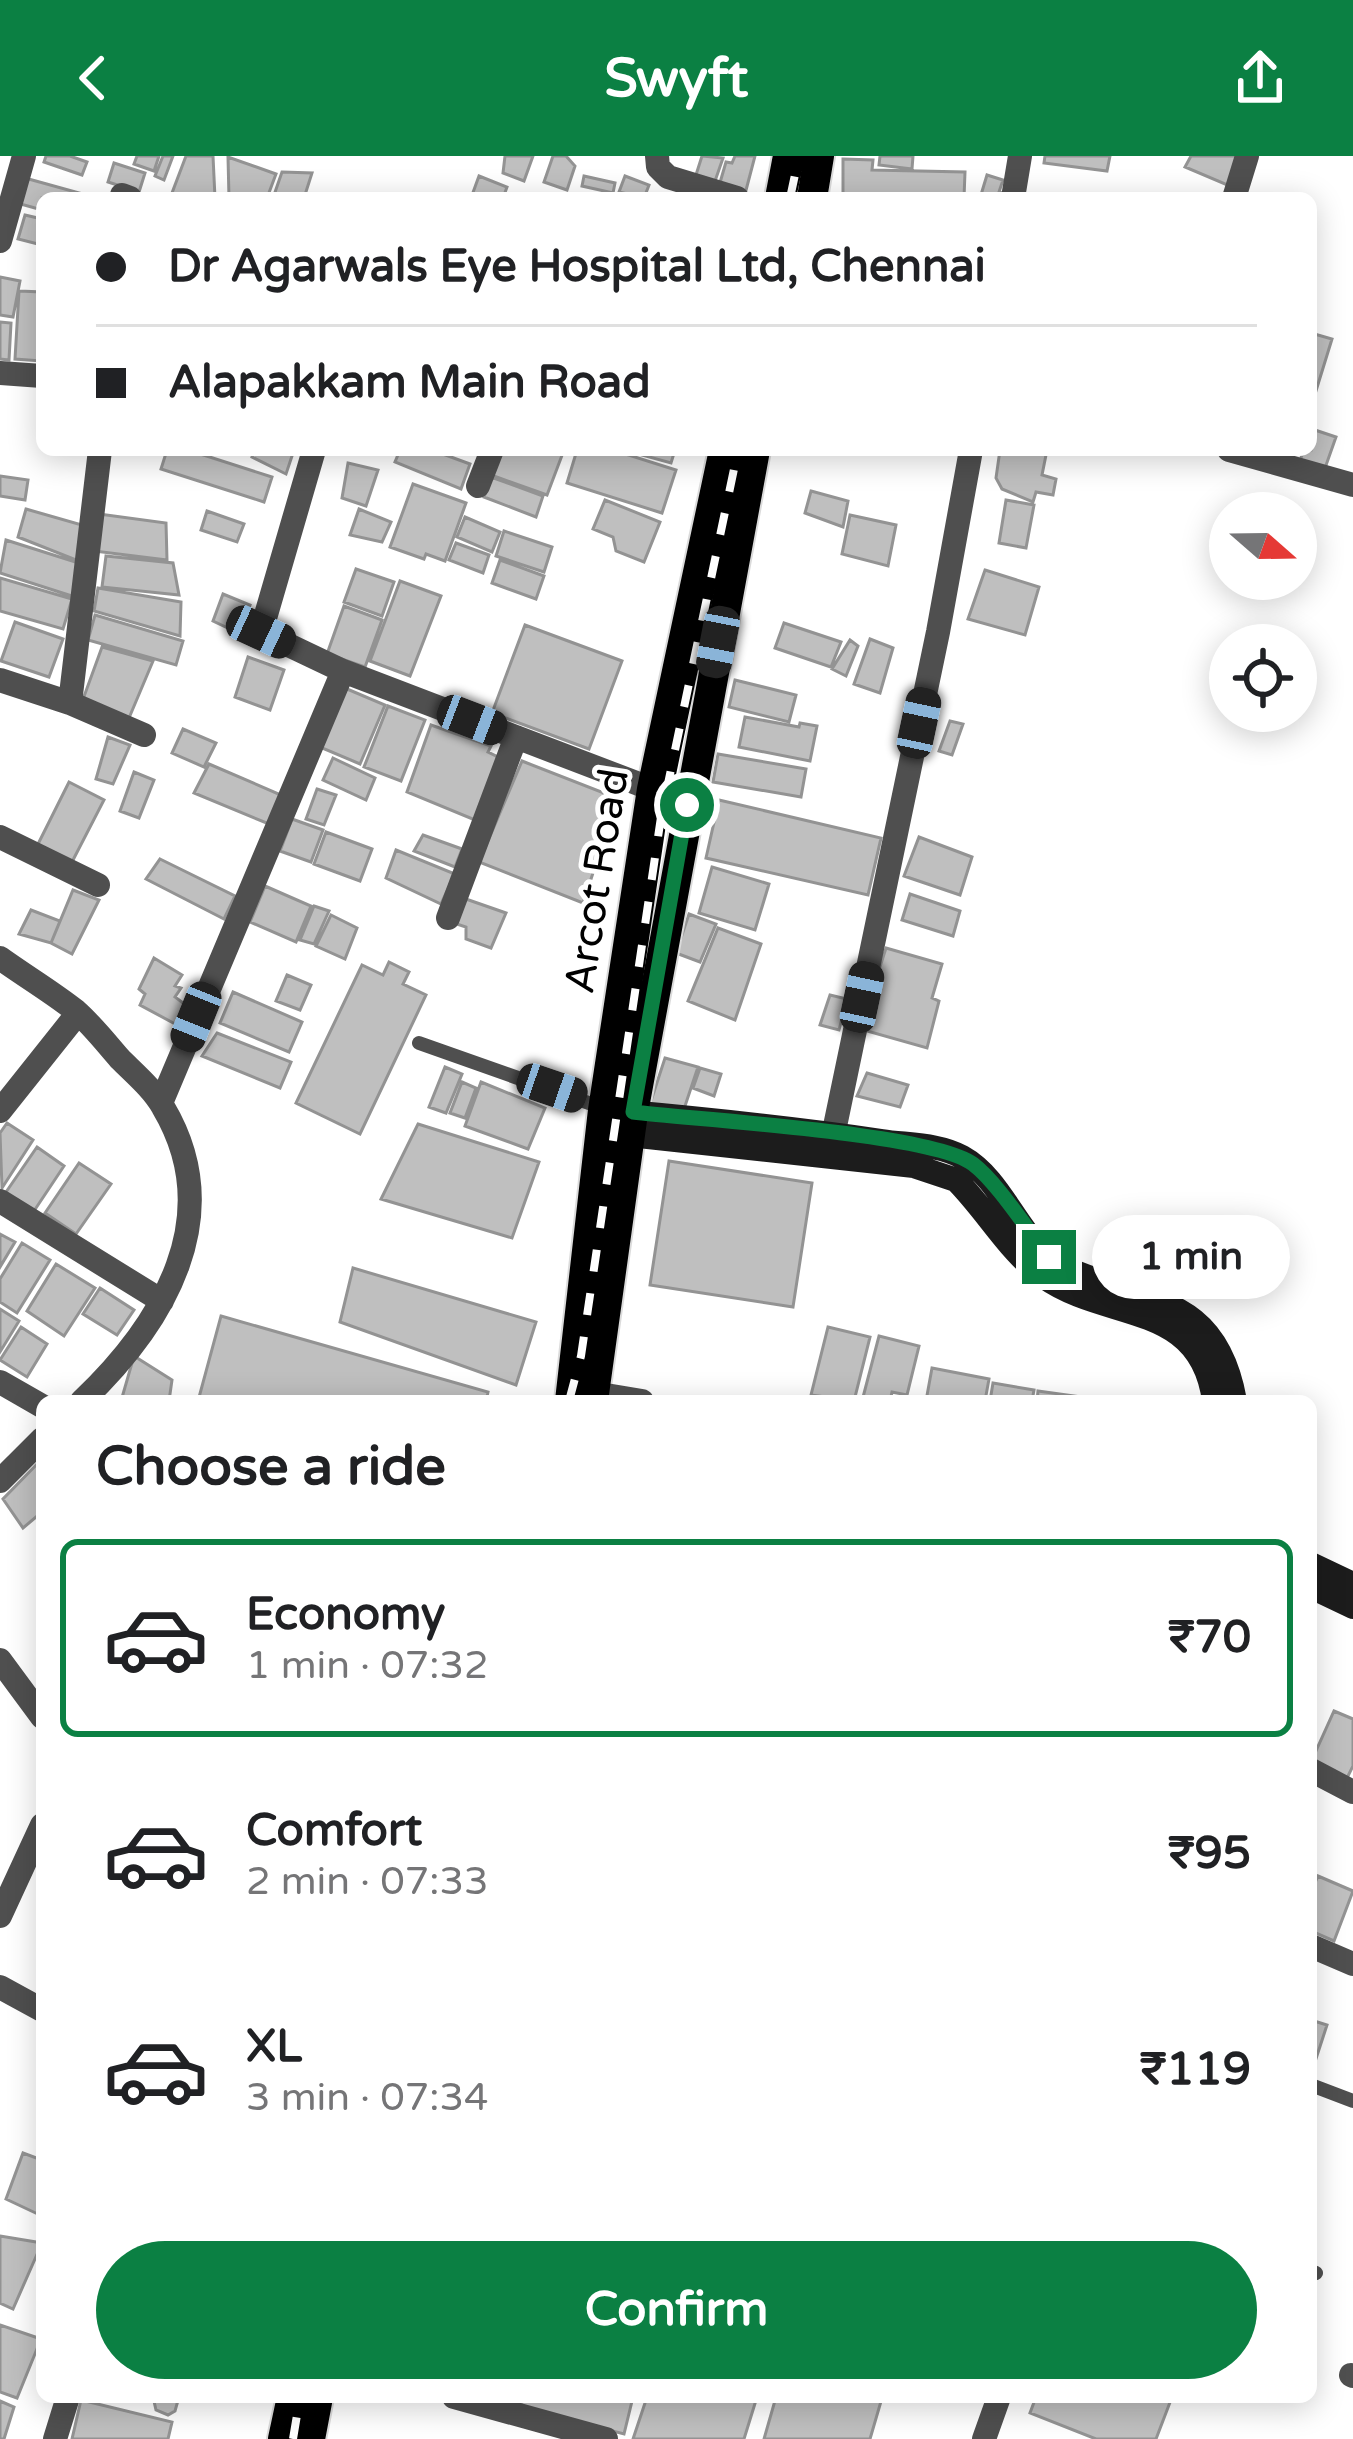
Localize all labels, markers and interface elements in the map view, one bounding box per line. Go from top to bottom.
icon: back [60,45,126,111]
icon: share [1227,45,1293,111]
text: Swyft [604,46,749,111]
text: Dr Agarwals Eye Hospital Ltd, Chennai [168,240,986,294]
text: Alapakkam Main Road [168,356,651,410]
north arrow [1209,492,1317,600]
map controls [1209,492,1317,732]
car [221,600,301,664]
car [693,603,743,681]
button: locate [1209,624,1317,732]
car [894,684,944,762]
car [432,690,512,750]
street label: Arcot Road [554,765,640,997]
route start [660,778,714,832]
car [837,958,887,1036]
car [166,977,226,1057]
car [512,1059,592,1117]
callout: 1 min [1091,1215,1289,1299]
route end [1022,1230,1076,1284]
text: 1 min [1139,1233,1243,1280]
text: Choose a ride [96,1434,446,1499]
icon: car [102,1584,210,1692]
text: Economy [246,1588,445,1642]
text: ₹70 [1168,1611,1251,1665]
text: 1 min · 07:32 [246,1642,488,1689]
icon: car [102,1800,210,1908]
text: Comfort [246,1804,422,1858]
text: ₹95 [1168,1827,1251,1881]
text: 2 min · 07:33 [246,1858,488,1905]
icon: car [102,2016,210,2124]
text: XL [246,2020,302,2074]
text: ₹119 [1140,2043,1251,2097]
text: 3 min · 07:34 [246,2074,488,2121]
button: Confirm [96,2241,1257,2379]

